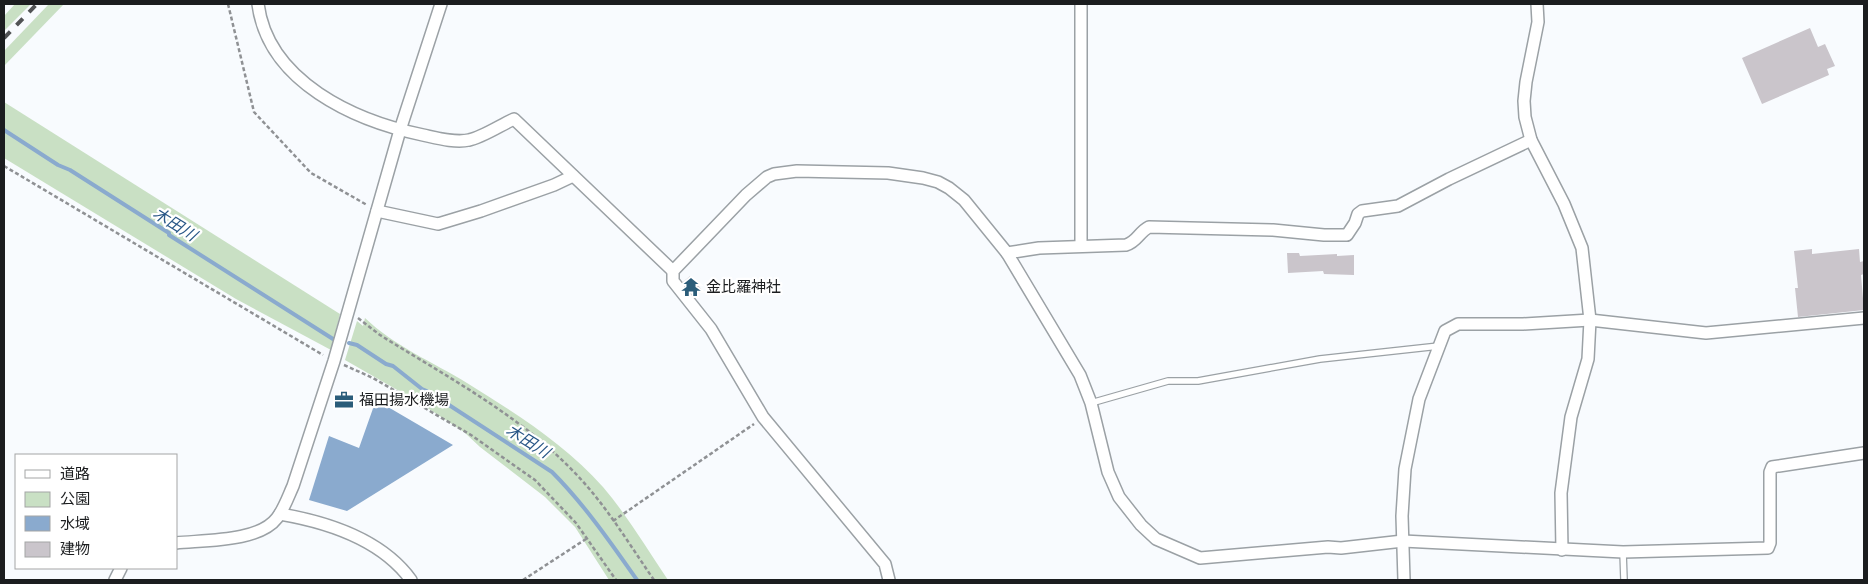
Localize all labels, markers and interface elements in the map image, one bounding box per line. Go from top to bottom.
water label: 木田川 [150,203,202,246]
temple icon: 金比羅神社 [680,276,702,298]
place label: 金比羅神社 [706,278,781,296]
office icon: 福田揚水機場 [333,389,355,411]
place label: 福田揚水機場 [359,391,449,409]
water label: 木田川 [503,420,555,463]
legend [15,454,178,569]
text: 道路 [60,465,90,483]
text: 公園 [60,490,90,508]
text: 水域 [60,515,90,533]
text: 建物 [60,540,90,558]

